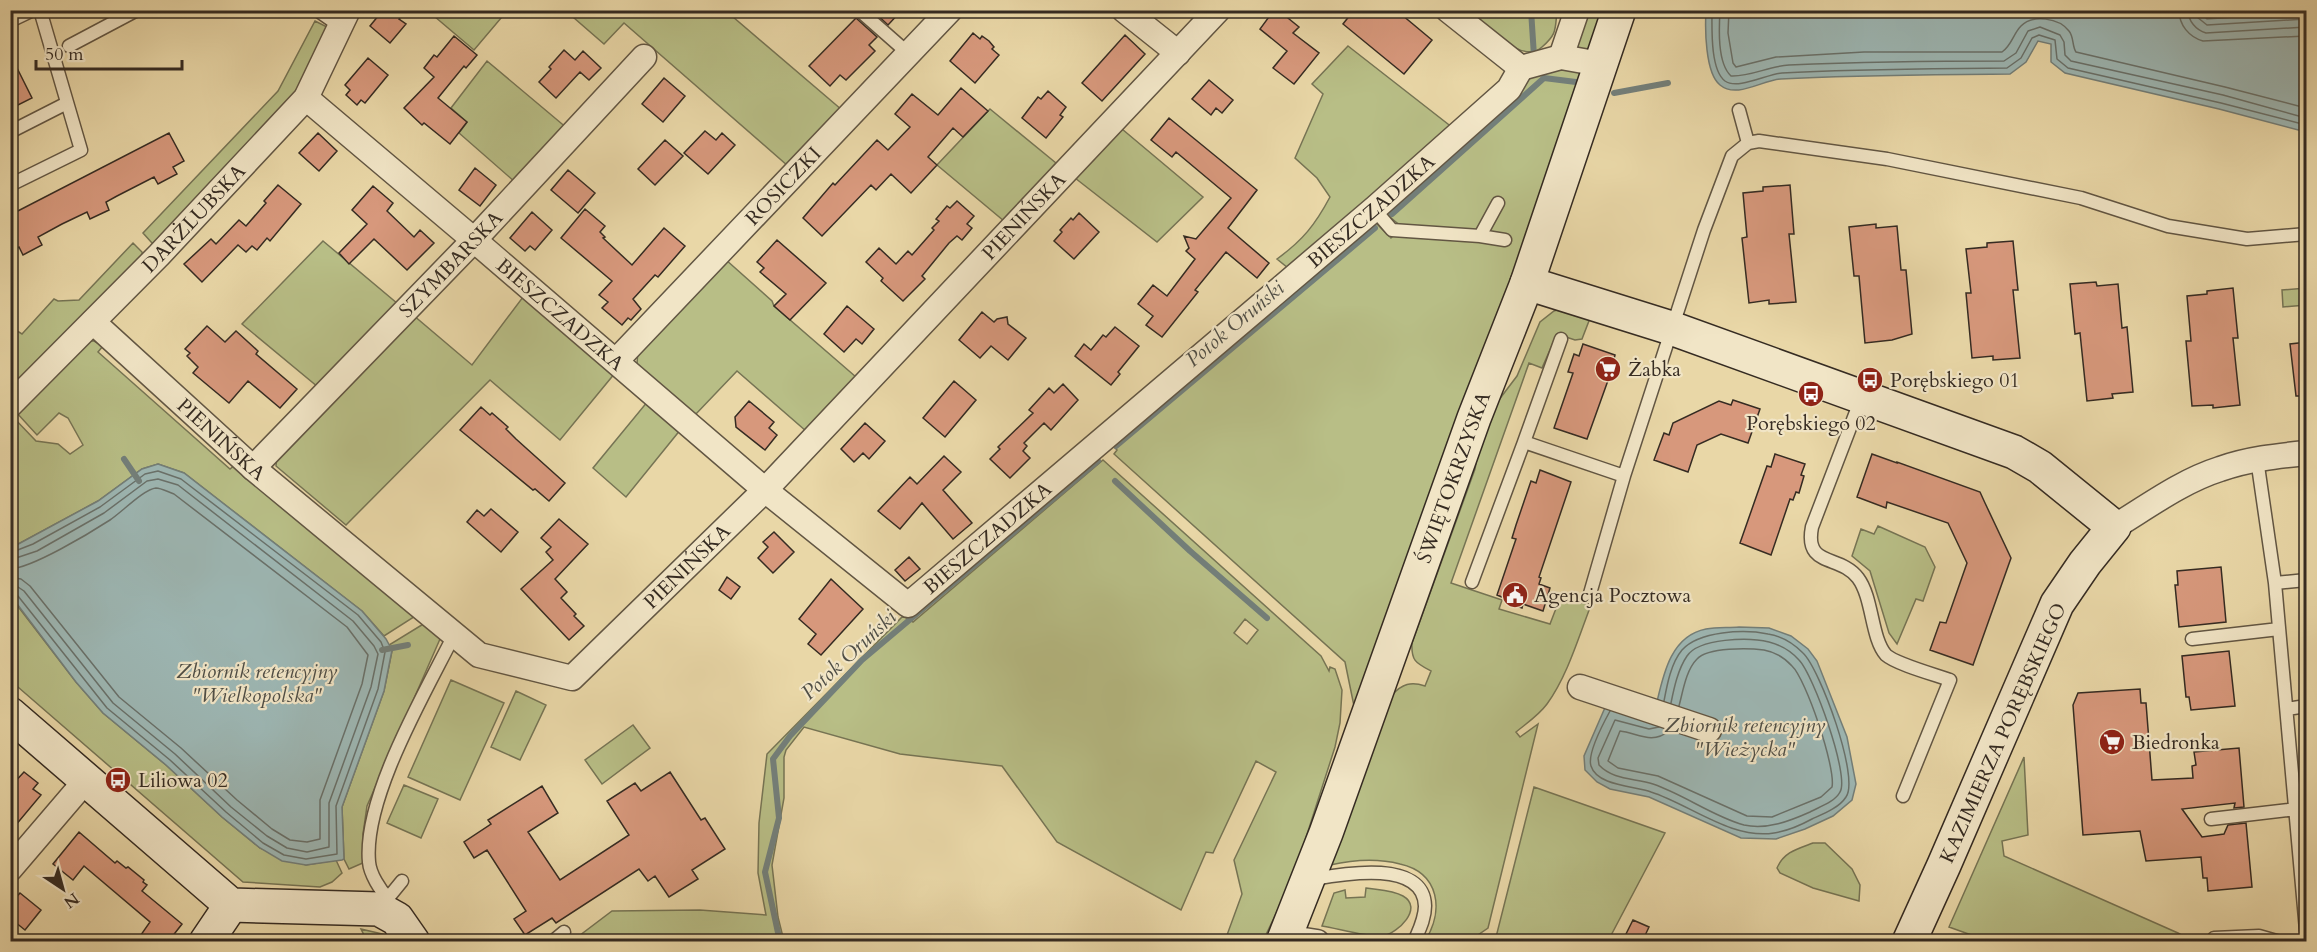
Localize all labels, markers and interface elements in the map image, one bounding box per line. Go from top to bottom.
scale bar [36,33,182,71]
text: 50 m [45,42,84,67]
street label: ROSICZKI [739,140,827,231]
street label: BIESZCZADZKA [1301,148,1441,274]
street label: DARŻLUBSKA [136,157,252,278]
street label: PIENIŃSKA [976,166,1072,266]
street label: SZYMBARSKA [393,204,509,323]
street label: BIESZCZADZKA [491,252,631,377]
water label: Potok Oruński [1180,274,1291,374]
supermarket icon: Żabka [1593,354,1623,384]
place label: Żabka [1628,356,1681,383]
bus stop icon: Porębskiego 01 [1855,365,1885,395]
place label: Porębskiego 01 [1890,367,2020,394]
bus stop icon: Porębskiego 02 [1796,379,1826,409]
street label: ŚWIĘTOKRZYSKA [1410,387,1497,567]
street label: PIENIŃSKA [171,392,272,487]
place label: Porębskiego 02 [1746,410,1876,437]
street label: BIESZCZADZKA [917,475,1058,600]
street label: PIENIŃSKA [638,517,737,615]
public building icon: Agencja Pocztowa [1500,580,1530,610]
place label: Agencja Pocztowa [1534,582,1692,609]
street label: KAZIMIERZA PORĘBSKIEGO [1933,599,2073,867]
water label: Potok Oruński [795,603,903,707]
water label: Zbiornik retencyjny "Wielkopolska" [176,657,338,710]
water label: Zbiornik retencyjny "Wieżycka" [1664,711,1826,764]
supermarket icon: Biedronka [2097,727,2127,757]
place label: Biedronka [2132,729,2220,756]
bus stop icon: Liliowa 02 [103,765,133,795]
place label: Liliowa 02 [138,767,228,794]
north arrow [33,859,93,919]
text: N [59,887,83,913]

